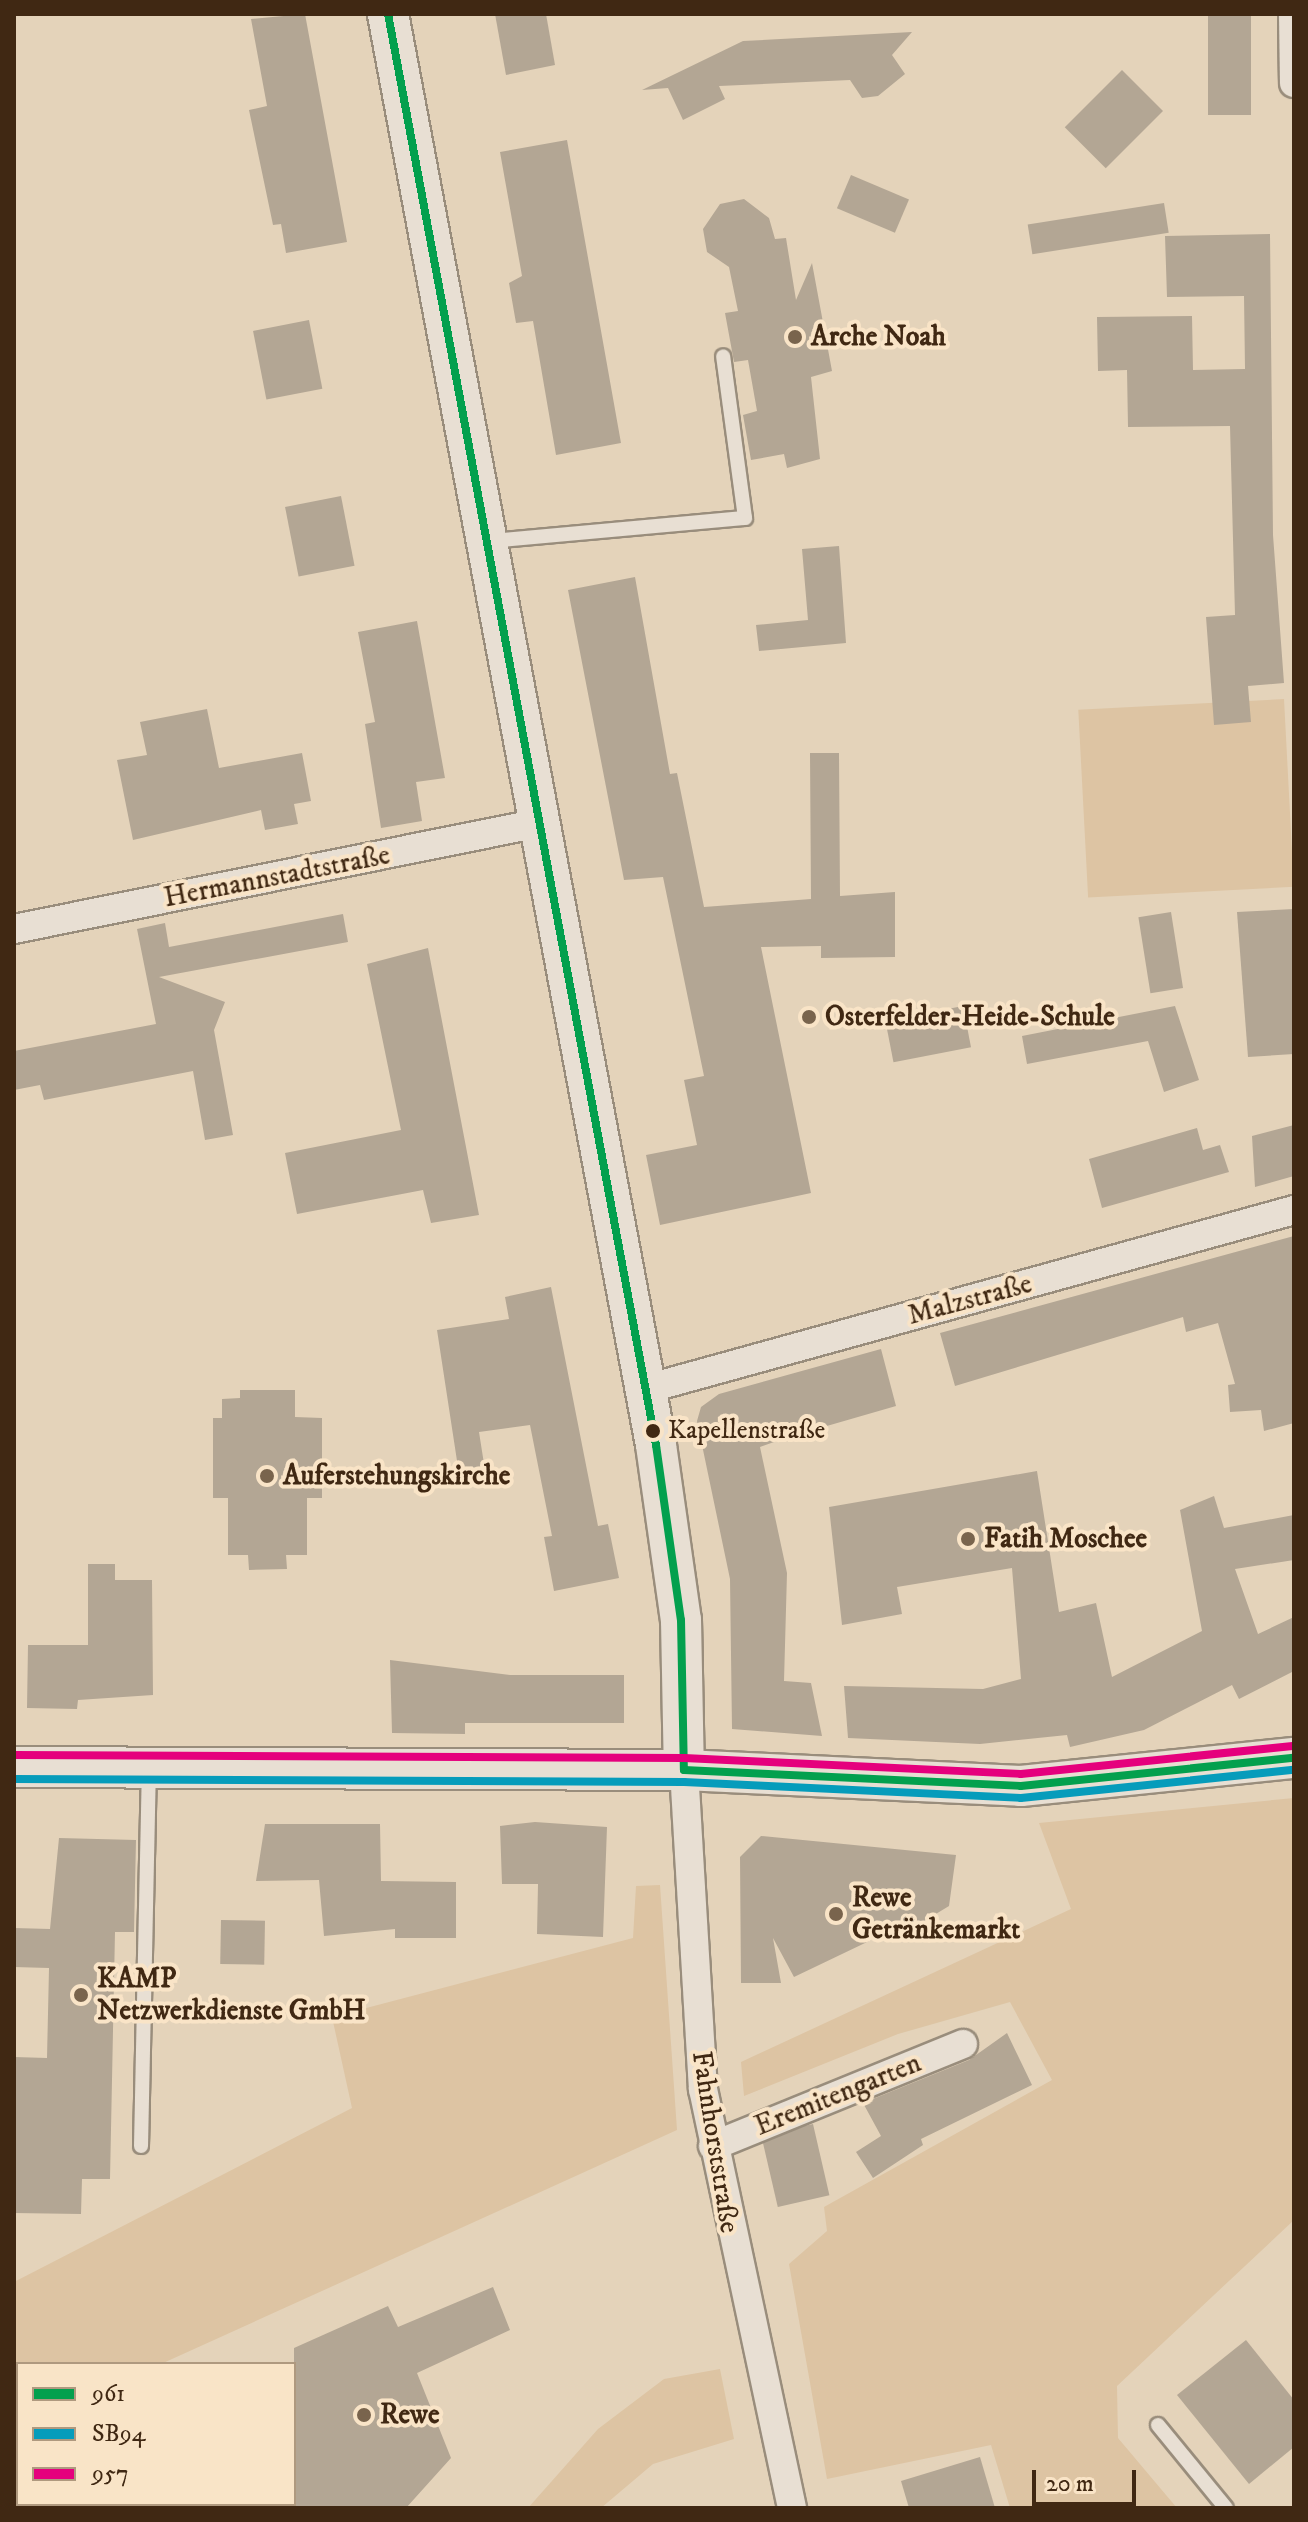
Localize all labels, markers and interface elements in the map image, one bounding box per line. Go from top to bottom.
place label: Arche Noah [811,320,946,354]
marker: Arche Noah [786,328,804,346]
street label: Hermannstadtstraße [161,839,393,915]
place label: Osterfelder-Heide-Schule [825,1000,1115,1034]
marker: Osterfelder-Heide-Schule [800,1008,818,1026]
street label: Malzstraße [904,1267,1036,1333]
place label: Kapellenstraße [668,1415,825,1447]
marker: Kapellenstraße [645,1423,661,1439]
place label: Auferstehungskirche [283,1459,510,1493]
marker: Auferstehungskirche [258,1467,276,1485]
place label: Fatih Moschee [984,1522,1147,1556]
marker: Fatih Moschee [959,1530,977,1548]
place label: Rewe Getränkemarkt [852,1881,1020,1947]
marker: Rewe Getränkemarkt [827,1905,845,1923]
place label: KAMP Netzwerkdienste GmbH [97,1962,366,2028]
marker: KAMP Netzwerkdienste GmbH [72,1986,90,2004]
street label: Eremitengarten [750,2046,926,2144]
street label: Fahnhorststraße [684,2049,746,2235]
legend [16,2362,296,2506]
text: 961 [92,2379,125,2409]
place label: Rewe [380,2398,440,2432]
marker: Rewe [355,2406,373,2424]
text: SB94 [92,2419,146,2449]
scale bar [1036,2454,1140,2504]
text: 957 [92,2459,129,2489]
text: 20 m [1046,2469,1094,2499]

